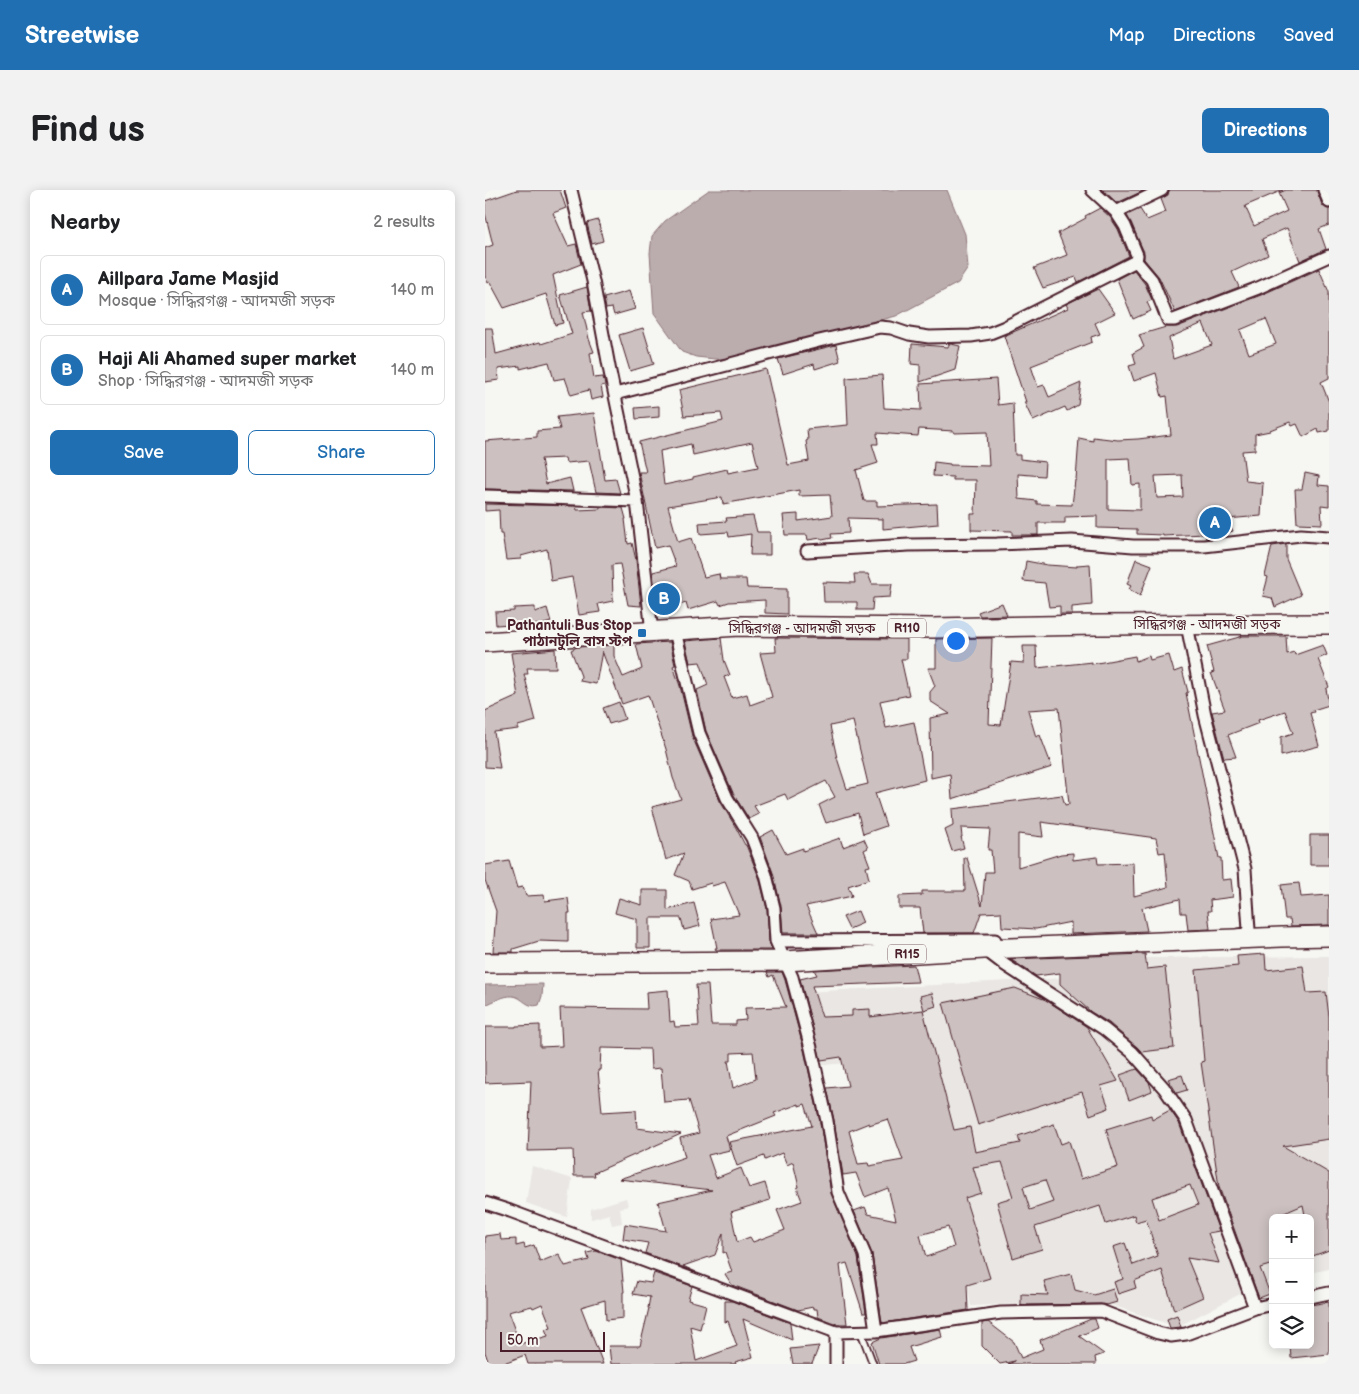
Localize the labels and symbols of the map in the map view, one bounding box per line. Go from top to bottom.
pin: A [1199,504,1231,542]
pin: B [648,580,680,618]
street label: সিদ্ধিরগঞ্জ - আদমজী সড়ক [1133,616,1281,633]
place label: Pathantuli Bus Stop পাঠানটুলি বাস স্টপ [507,617,633,650]
road number: R110 [888,618,926,638]
street label: সিদ্ধিরগঞ্জ - আদমজী সড়ক [728,620,876,637]
marker: Pathantuli Bus Stop পাঠানটুলি বাস স্টপ [636,627,648,639]
your location [943,628,969,654]
road number: R115 [888,944,926,964]
scale bar [500,1329,605,1352]

